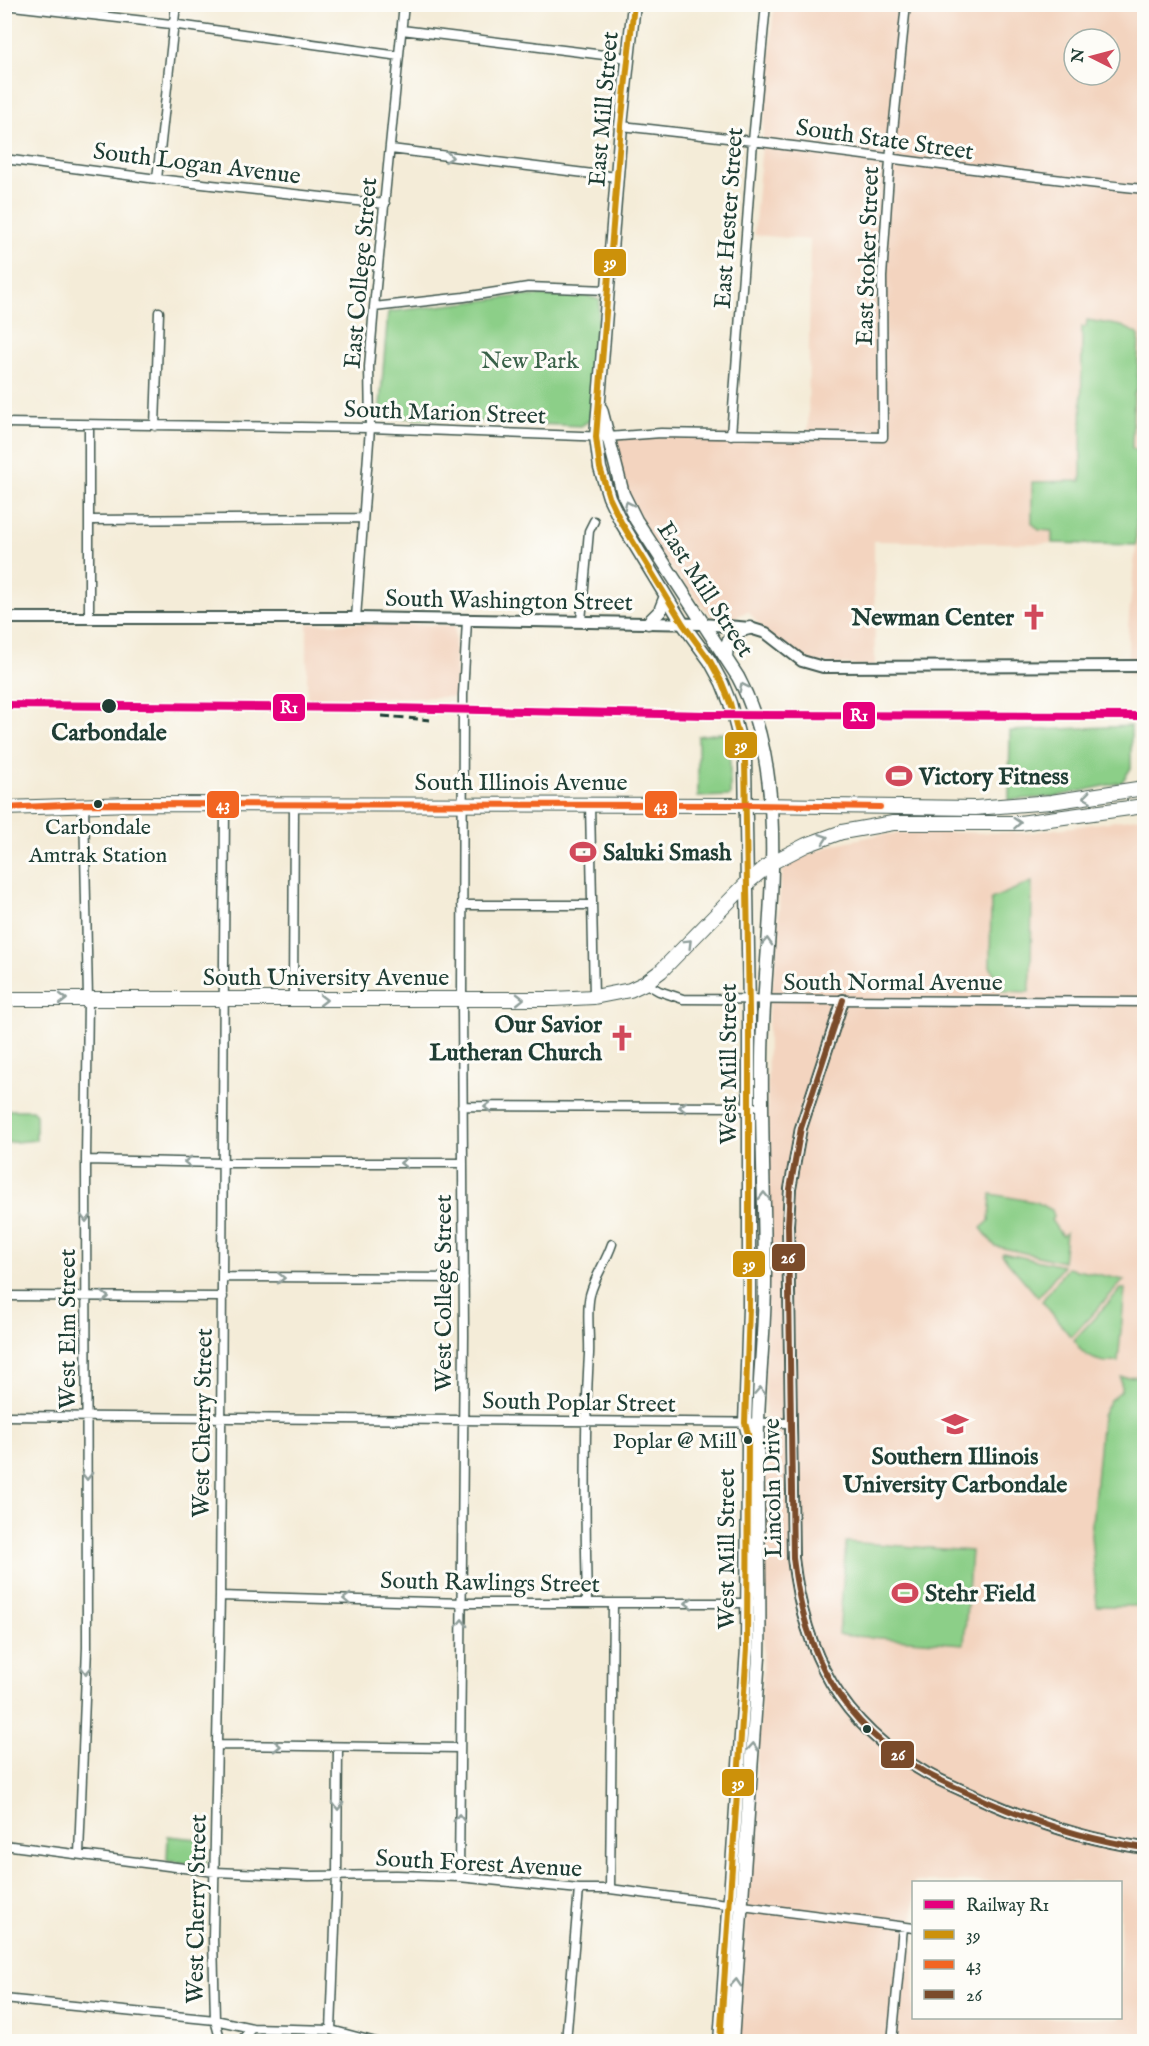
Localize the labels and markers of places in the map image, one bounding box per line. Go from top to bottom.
church icon: Newman Center [1019,602,1049,632]
place label: Newman Center [850,603,1014,634]
marker: Carbondale [100,697,118,715]
place label: Carbondale [51,718,167,749]
sports icon: Victory Fitness [884,761,914,791]
place label: Victory Fitness [918,762,1069,793]
marker: Carbondale Amtrak Station [92,798,104,810]
place label: Carbondale Amtrak Station [28,814,168,870]
sports icon: Saluki Smash [568,837,598,867]
place label: Saluki Smash [603,838,732,869]
place label: Our Savior Lutheran Church [429,1010,602,1069]
church icon: Our Savior Lutheran Church [607,1023,637,1053]
school or university icon: Southern Illinois University Carbondale [940,1409,970,1439]
place label: Poplar @ Mill [613,1428,737,1456]
marker: Poplar @ Mill [742,1434,754,1446]
place label: Southern Illinois University Carbondale [842,1442,1067,1501]
sports icon: Stehr Field [890,1578,920,1608]
place label: Stehr Field [925,1579,1036,1610]
unlabelled marker [861,1723,873,1735]

